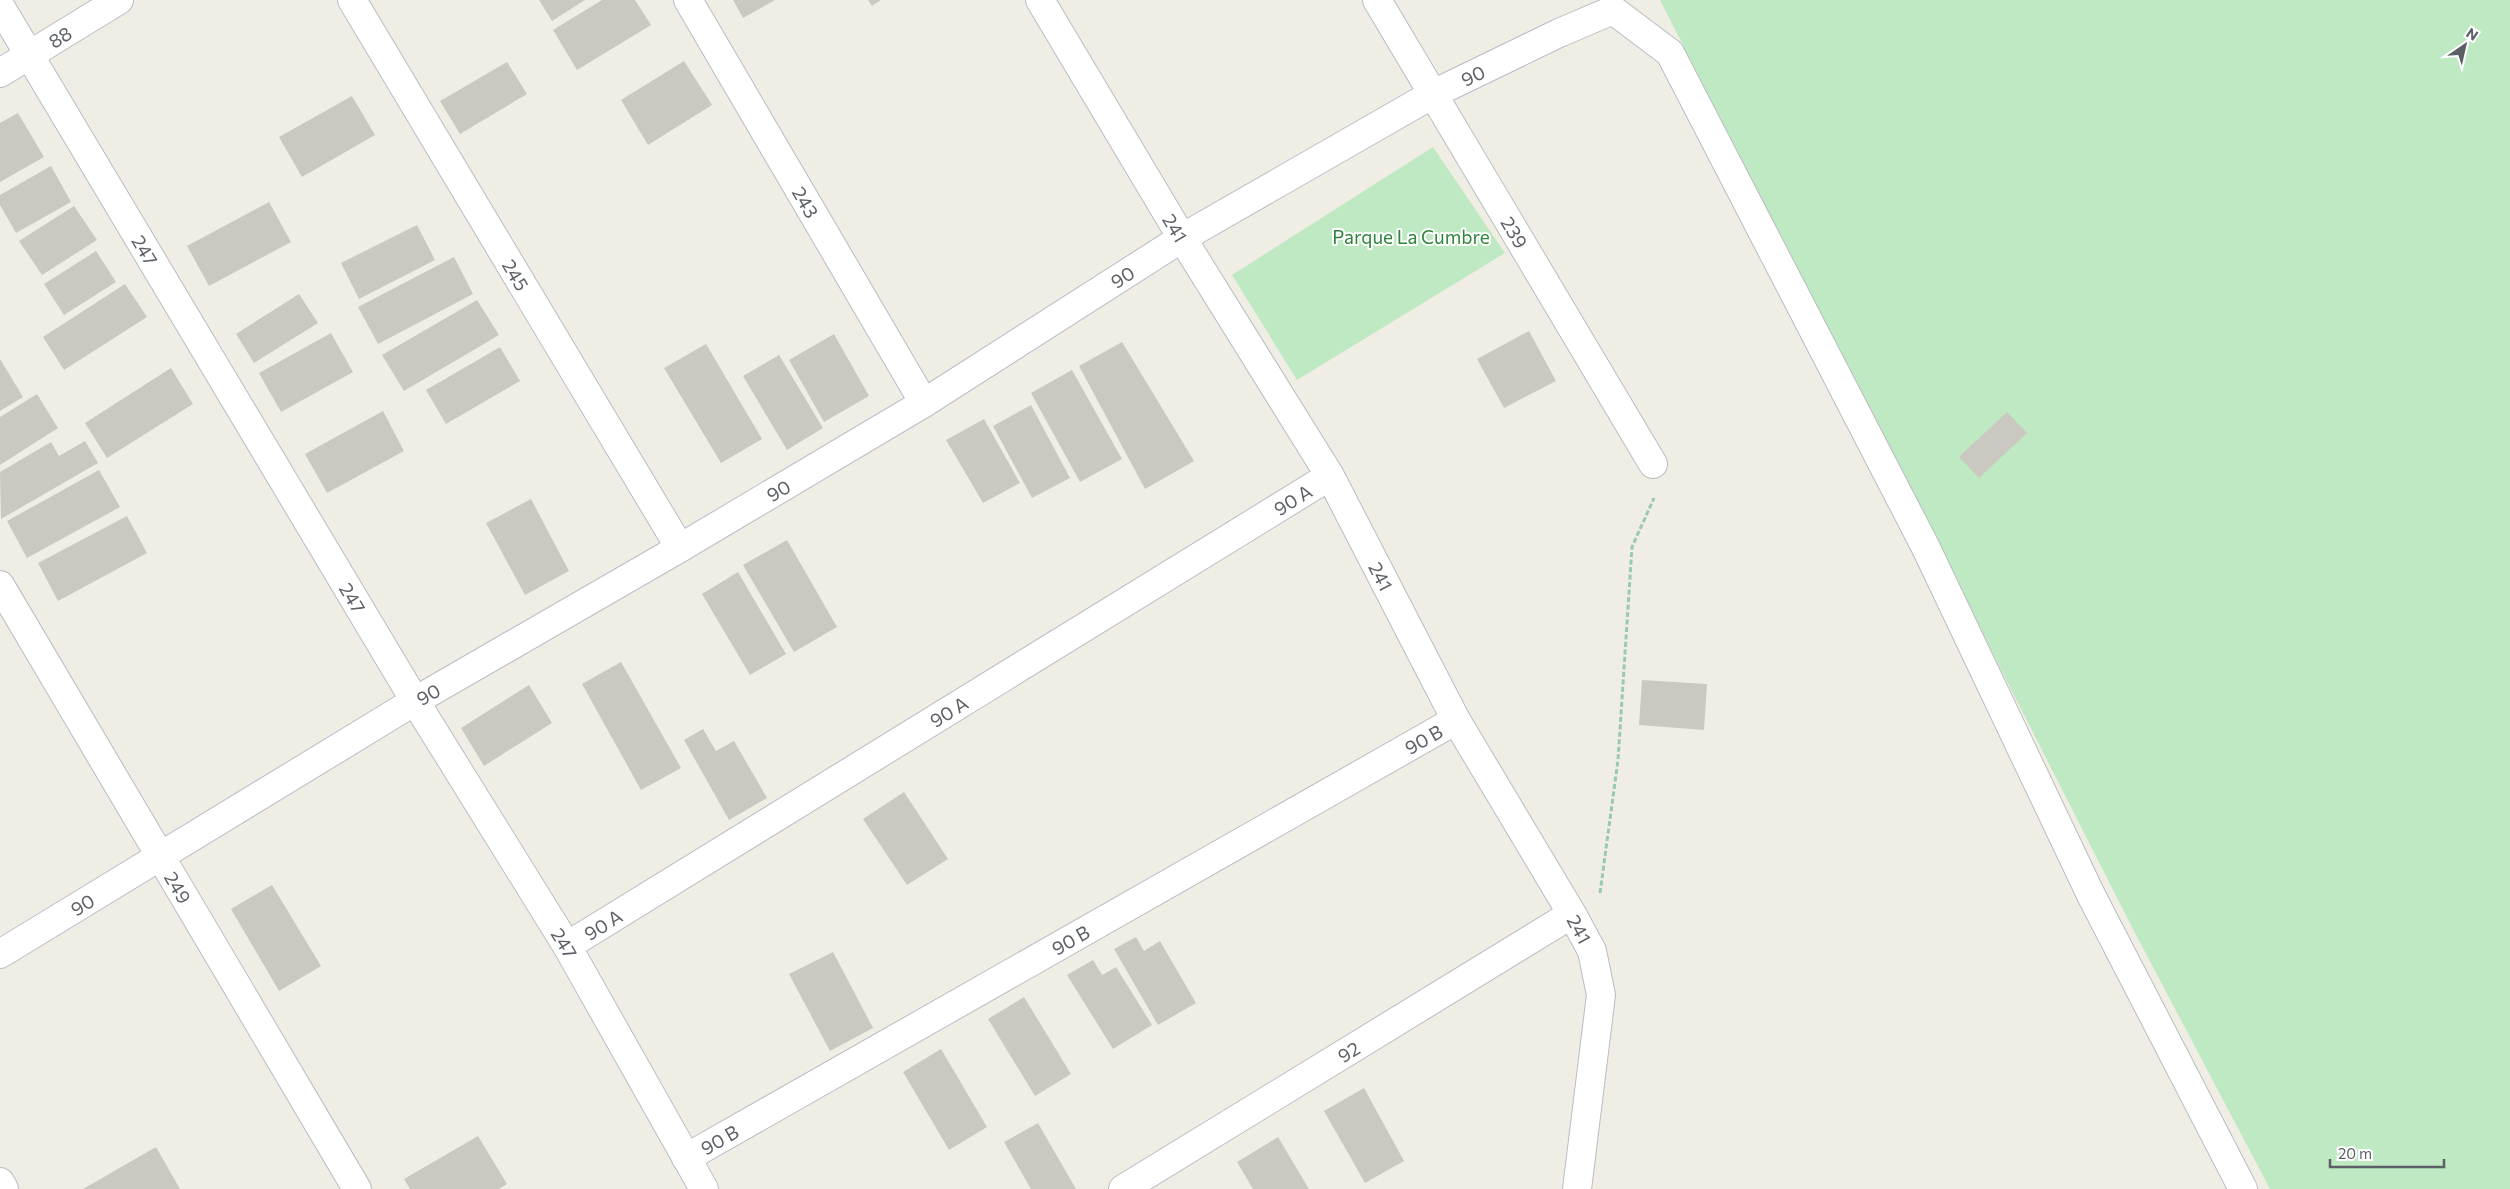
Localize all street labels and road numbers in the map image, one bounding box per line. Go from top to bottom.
street label: 88 [44,21,76,52]
street label: 90 [1457,59,1488,90]
street label: 243 [788,182,824,222]
street label: 241 [1158,209,1193,246]
street label: 239 [1497,212,1533,252]
street label: 247 [128,231,163,269]
street label: 245 [498,255,535,294]
street label: 90 [1106,260,1138,292]
street label: 90 [762,474,794,506]
street label: 90 A [1269,479,1316,520]
street label: 241 [1365,558,1399,594]
street label: 247 [335,578,371,617]
street label: 90 [412,678,444,709]
street label: 90 A [925,691,972,732]
street label: 90 B [1400,719,1446,759]
street label: 249 [160,867,197,907]
street label: 90 [66,888,98,920]
street label: 90 A [579,904,626,944]
street label: 241 [1563,911,1597,947]
street label: 90 B [1047,920,1093,959]
street label: 247 [547,923,583,962]
street label: 92 [1333,1036,1364,1067]
street label: 90 B [696,1119,742,1159]

